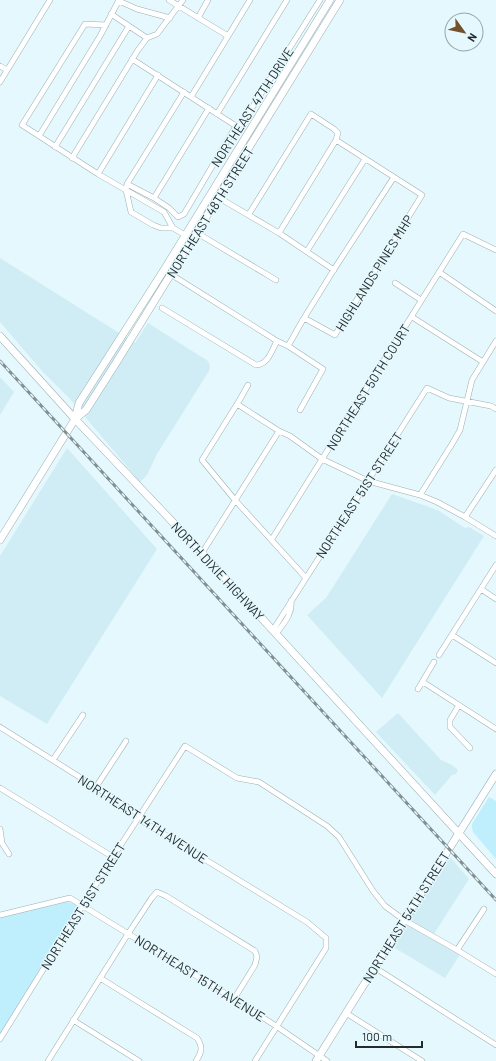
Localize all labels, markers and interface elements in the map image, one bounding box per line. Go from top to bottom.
north arrow [444,12,484,52]
text: N [465,31,480,44]
street label: NORTHEAST 47TH DRIVE [207,44,297,170]
street label: NORTHEAST 48TH STREET [163,143,257,281]
street label: HIGHLANDS PINES MHP [332,212,417,334]
street label: NORTHEAST 50TH COURT [323,321,413,453]
street label: NORTHEAST 51ST STREET [312,429,406,561]
street label: NORTH DIXIE HIGHWAY [168,518,268,624]
street label: NORTHEAST 14TH AVENUE [75,771,211,867]
street label: NORTHEAST 51ST STREET [37,839,129,973]
street label: NORTHEAST 54TH STREET [359,849,453,985]
street label: NORTHEAST 15TH AVENUE [132,931,268,1025]
scale bar [356,1023,422,1049]
text: 100 m [362,1029,392,1043]

